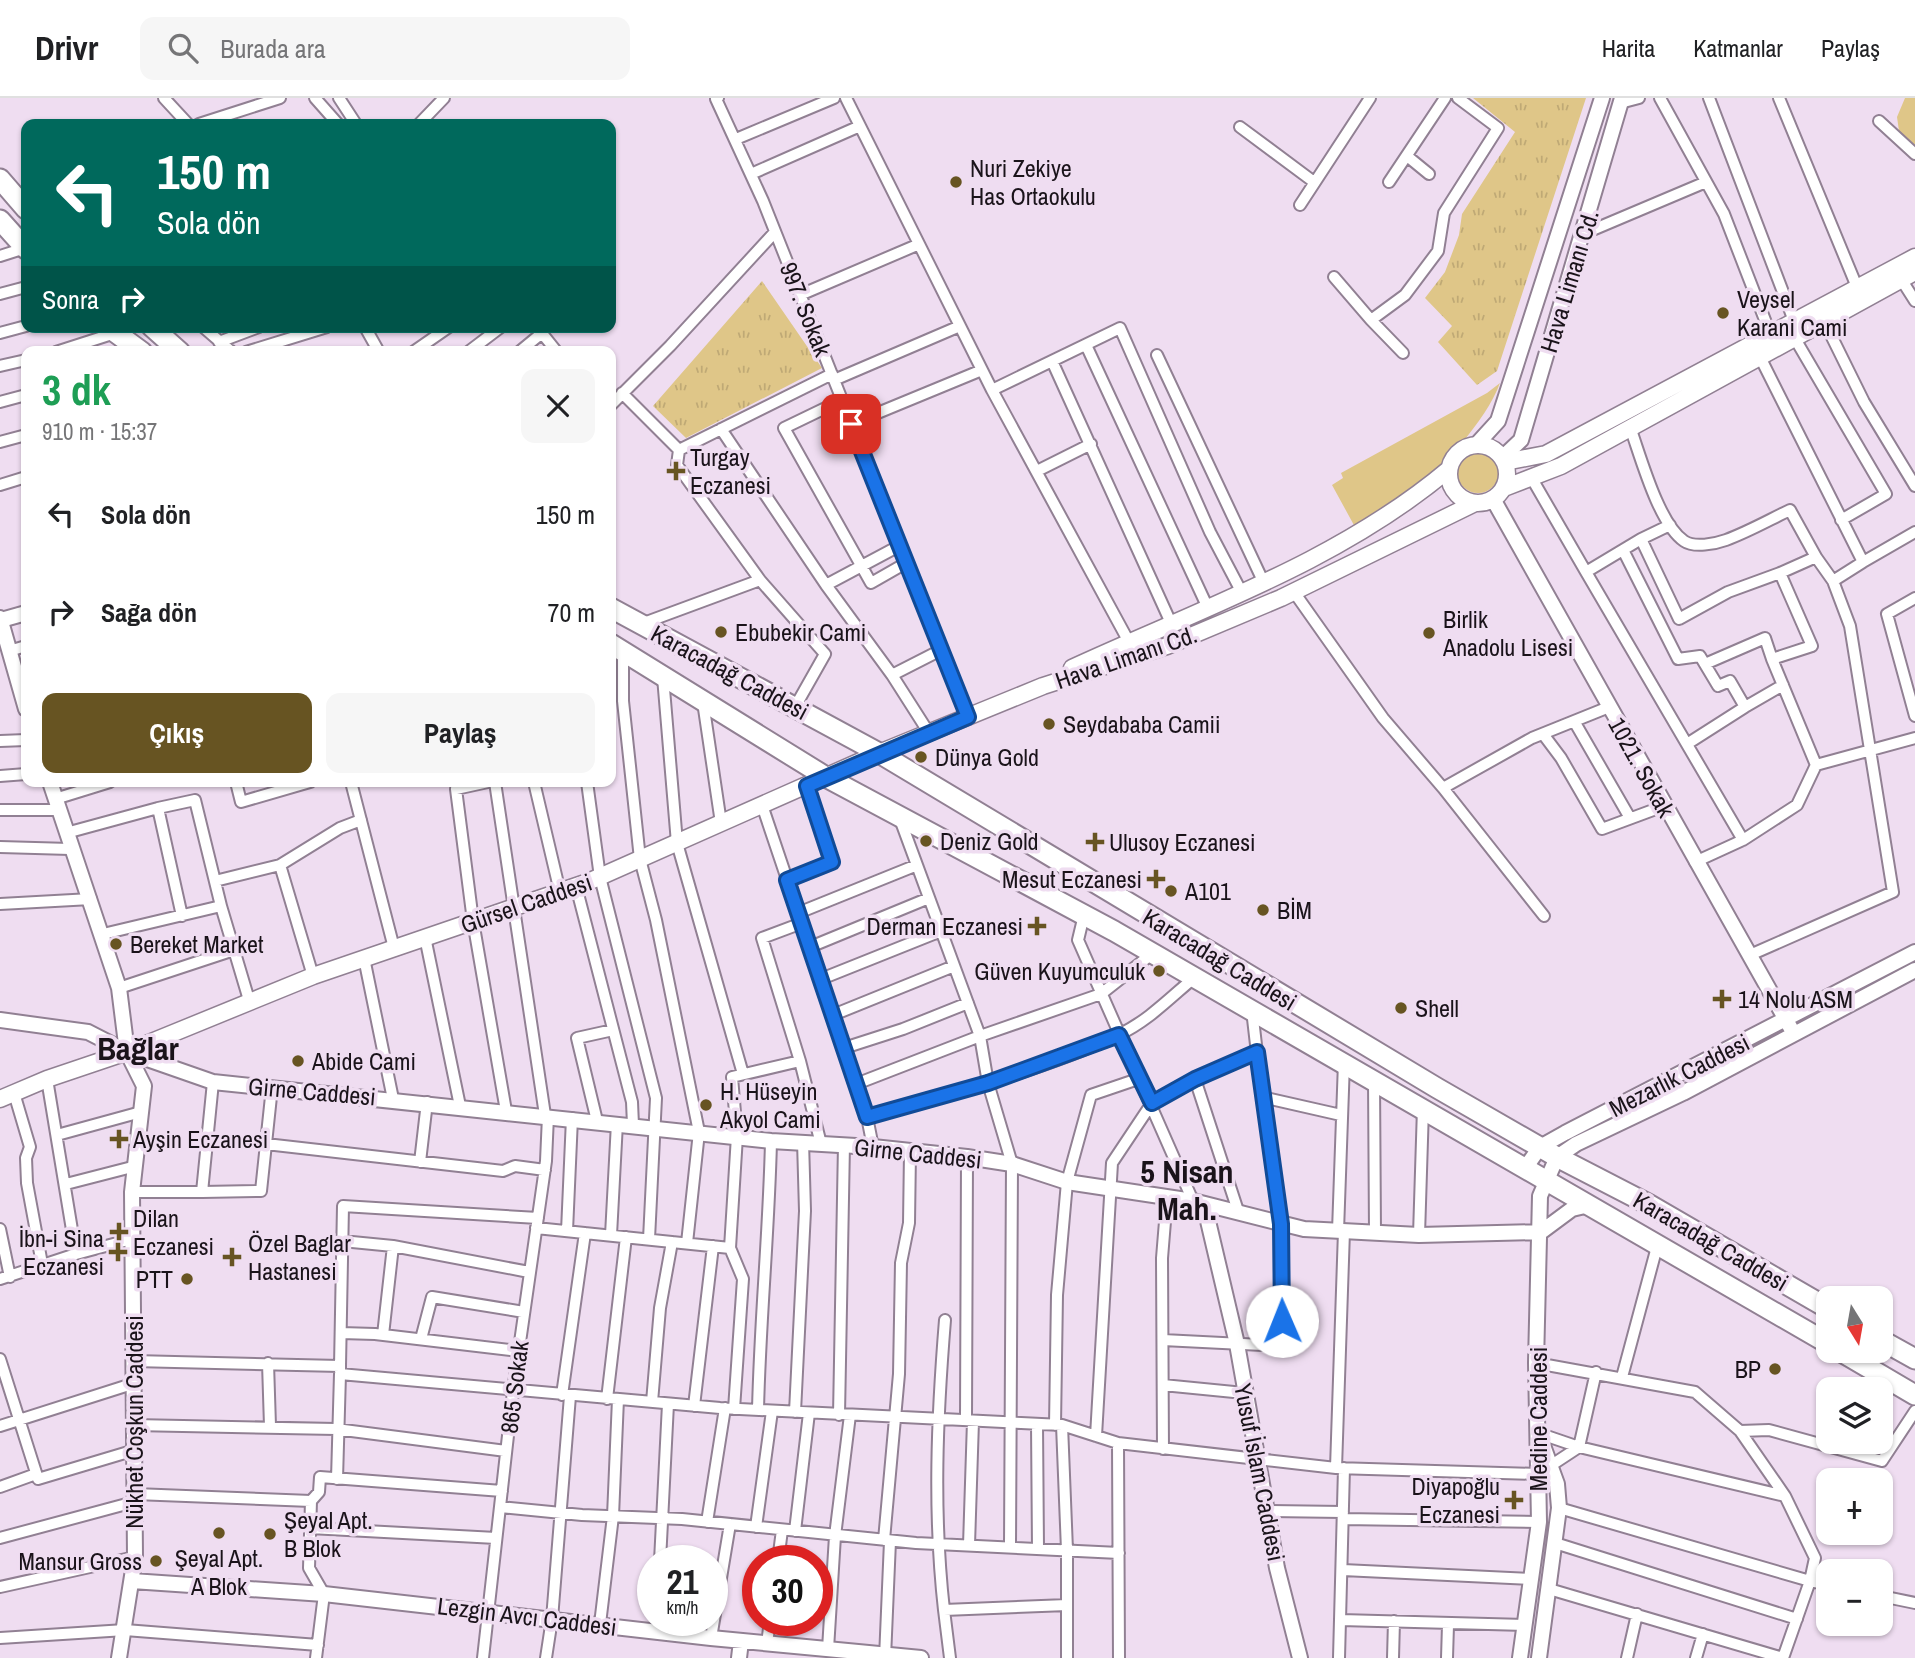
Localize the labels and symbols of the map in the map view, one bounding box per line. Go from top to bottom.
place label: Nuri Zekiye Has Ortaokulu [970,152,1096,212]
marker: Nuri Zekiye Has Ortaokulu [948,174,964,190]
street label: Hava Limanı Cd. [1532,206,1606,356]
street label: 997. Sokak [773,257,839,361]
place label: Veysel Karani Cami [1737,283,1847,343]
marker: Veysel Karani Cami [1715,305,1731,321]
pin [821,394,881,454]
place label: Turgay Eczanesi [690,441,771,501]
marker: Turgay Eczanesi [668,463,684,479]
place label: Birlik Anadolu Lisesi [1442,603,1573,663]
place label: Ebubekir Cami [735,616,866,648]
street label: Karacadağ Caddesi [646,617,814,727]
street label: Hava Limanı Cd. [1051,618,1201,696]
marker: Ebubekir Cami [713,624,729,640]
marker: Birlik Anadolu Lisesi [1421,625,1437,641]
place label: Seydababa Camii [1063,708,1221,740]
street label: 1021. Sokak [1601,711,1683,823]
marker: Seydababa Camii [1041,716,1057,732]
place label: Dünya Gold [935,741,1039,773]
marker: Dünya Gold [913,749,929,765]
place label: Deniz Gold [940,825,1038,857]
place label: Ulusoy Eczanesi [1109,826,1256,858]
marker: Deniz Gold [918,833,934,849]
marker: Ulusoy Eczanesi [1087,834,1103,850]
place label: Mesut Eczanesi [1002,863,1142,895]
street label: Gürsel Caddesi [456,866,596,940]
marker: Mesut Eczanesi [1148,871,1164,887]
place label: A101 [1184,875,1231,907]
marker: A101 [1163,883,1179,899]
place label: BİM [1277,894,1312,926]
street label: Karacadağ Caddesi [1137,900,1303,1018]
marker: BİM [1255,902,1271,918]
place label: Derman Eczanesi [867,910,1023,942]
marker: Derman Eczanesi [1029,918,1045,934]
place label: Bereket Market [130,928,264,960]
marker: Bereket Market [108,936,124,952]
place label: Güven Kuyumculuk [974,955,1145,987]
marker: Güven Kuyumculuk [1151,963,1167,979]
place label: 14 Nolu ASM [1738,983,1853,1015]
marker: 14 Nolu ASM [1712,989,1732,1009]
place label: Shell [1415,992,1459,1024]
marker: Shell [1393,1000,1409,1016]
street label: Mezarlık Caddesi [1604,1026,1754,1124]
district label: Bağlar [97,1027,180,1070]
place label: Abide Cami [311,1045,416,1077]
marker: Abide Cami [290,1053,306,1069]
street label: Girne Caddesi [247,1069,377,1113]
place label: H. Hüseyin Akyol Cami [719,1075,821,1135]
marker: H. Hüseyin Akyol Cami [698,1097,714,1113]
place label: Ayşin Eczanesi [132,1123,268,1155]
street label: Girne Caddesi [853,1130,983,1176]
marker: Ayşin Eczanesi [111,1131,127,1147]
district label: 5 Nisan Mah. [1140,1150,1234,1230]
street label: Karacadağ Caddesi [1628,1184,1794,1298]
place label: Dilan Eczanesi [133,1202,214,1262]
place label: İbn-i Sina Eczanesi [19,1222,104,1282]
marker: Dilan Eczanesi [111,1224,127,1240]
place label: Özel Baglar Hastanesi [248,1227,351,1287]
marker: İbn-i Sina Eczanesi [110,1244,126,1260]
marker: Özel Baglar Hastanesi [222,1247,242,1267]
place label: PTT [136,1263,173,1295]
marker: PTT [179,1271,195,1287]
position arrow [1245,1284,1319,1358]
north arrow [1816,1286,1894,1363]
street label: Nükhet Coşkun Caddesi [118,1315,150,1529]
street label: 865 Sokak [492,1339,536,1435]
street label: Medine Caddesi [1522,1347,1554,1491]
place label: BP [1735,1353,1761,1385]
marker: BP [1767,1361,1783,1377]
street label: Yusuf İslam Caddesi [1227,1380,1293,1564]
place label: Diyapoğlu Eczanesi [1411,1470,1500,1530]
marker: Diyapoğlu Eczanesi [1506,1492,1522,1508]
place label: Şeyal Apt. B Blok [284,1504,373,1564]
marker: Şeyal Apt. A Blok [211,1525,227,1541]
marker: Şeyal Apt. B Blok [262,1526,278,1542]
place label: Şeyal Apt. A Blok [175,1542,263,1602]
place label: Mansur Gross [18,1545,142,1577]
speed limit sign: 30 [742,1545,833,1636]
marker: Mansur Gross [148,1553,164,1569]
street label: Lezgin Avcı Caddesi [436,1589,618,1643]

